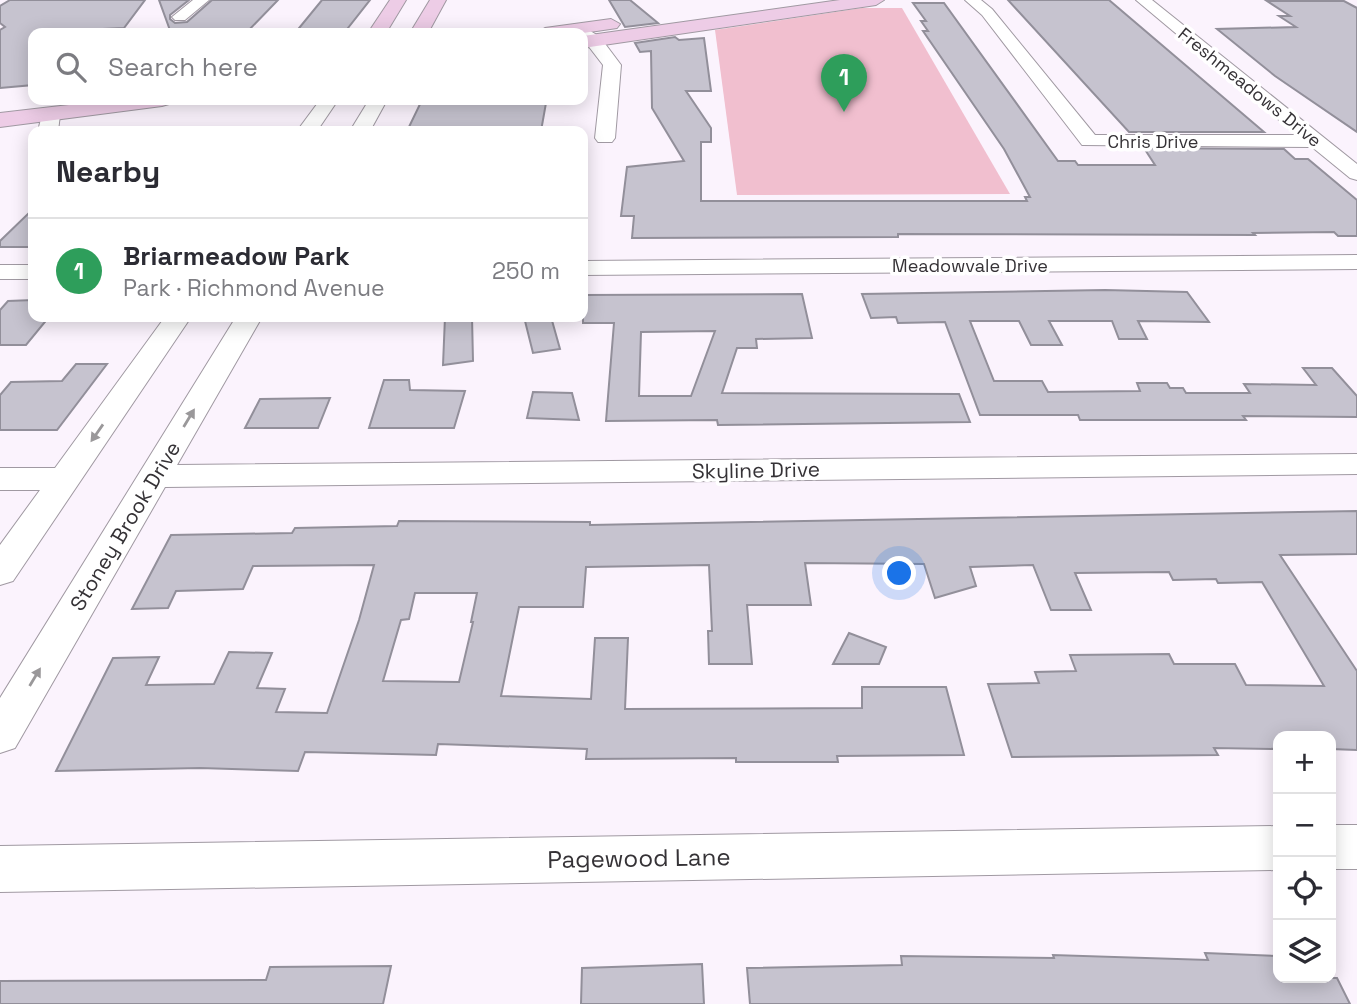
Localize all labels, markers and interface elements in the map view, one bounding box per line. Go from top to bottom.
street label: Freshmeadows Drive [1174,22,1326,152]
search box [28,28,588,105]
icon: search [52,48,90,86]
text: Search here [108,50,258,84]
pin: 1 [821,54,867,112]
street label: Chris Drive [1107,130,1199,153]
text: Nearby [56,152,160,191]
text: Briarmeadow Park [123,239,350,273]
street label: Meadowvale Drive [892,254,1048,277]
text: 1 [74,256,84,286]
text: 250 m [492,256,560,286]
text: Park · Richmond Avenue [123,273,385,303]
one-way arrow [183,409,195,428]
one-way arrow [90,424,104,442]
street label: Stoney Brook Drive [64,436,186,616]
street label: Skyline Drive [692,455,820,485]
your location [882,556,916,590]
one-way arrow [29,667,41,686]
map controls [1273,731,1336,983]
button: + [1273,731,1336,794]
button: − [1273,794,1336,857]
street label: Pagewood Lane [547,841,731,875]
button: locate [1273,857,1336,920]
button: layers [1273,920,1336,983]

